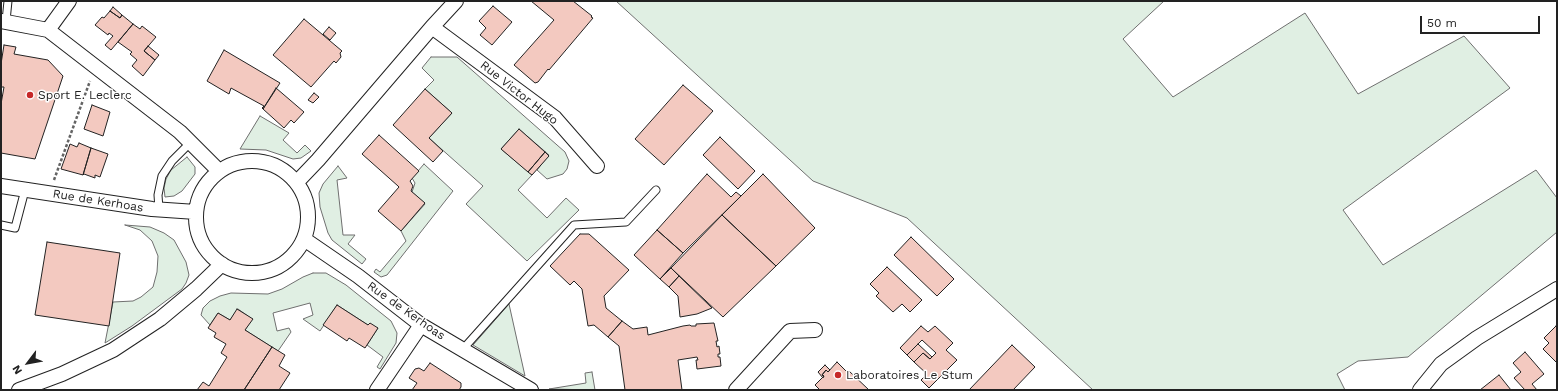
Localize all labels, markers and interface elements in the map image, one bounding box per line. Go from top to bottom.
scale bar [1422,8,1542,34]
text: 50 m [1427,16,1457,30]
street label: Rue Victor Hugo [477,58,561,128]
place label: Sport E. Leclerc [38,88,132,102]
marker: Sport E. Leclerc [25,90,35,100]
street label: Rue de Kerhoas [52,187,144,215]
street label: Rue de Kerhoas [364,279,448,343]
north arrow [8,343,48,383]
text: N [10,363,25,377]
place label: Laboratoires Le Stum [846,368,973,382]
marker: Laboratoires Le Stum [833,370,843,380]

